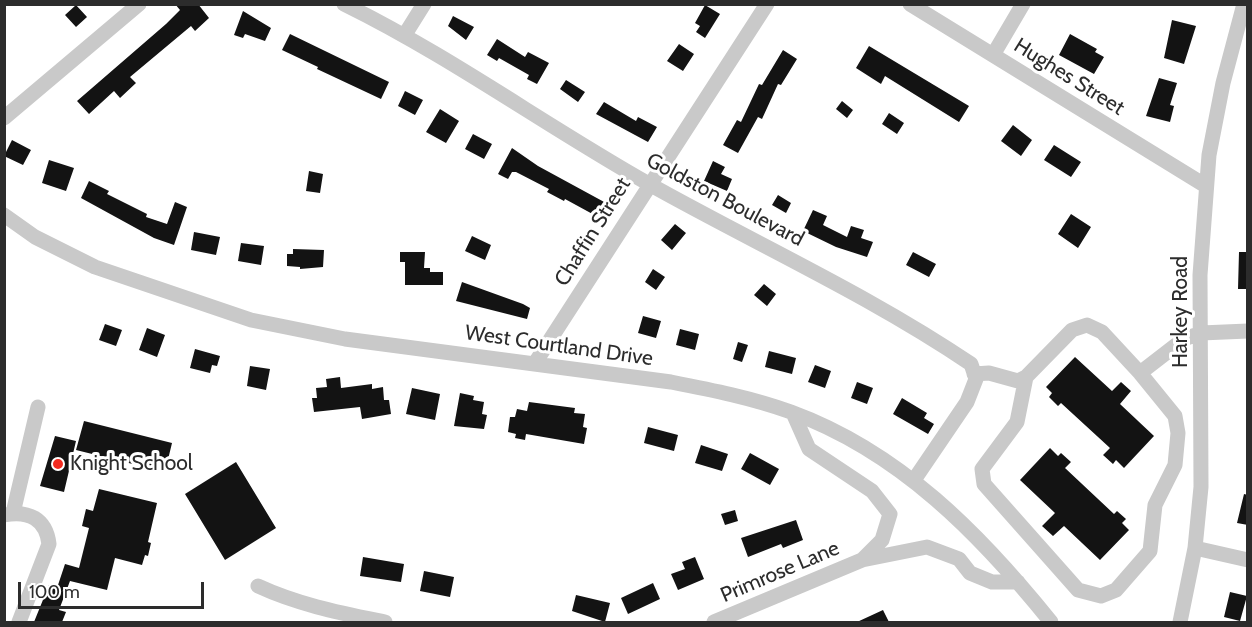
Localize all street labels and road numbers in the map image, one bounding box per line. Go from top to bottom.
street label: Hughes Street [1009,33,1129,121]
street label: Goldston Boulevard [642,148,808,252]
street label: Chaffin Street [550,173,636,291]
street label: Harkey Road [1168,256,1194,368]
street label: West Courtland Drive [463,320,655,372]
street label: Primrose Lane [717,536,843,608]

